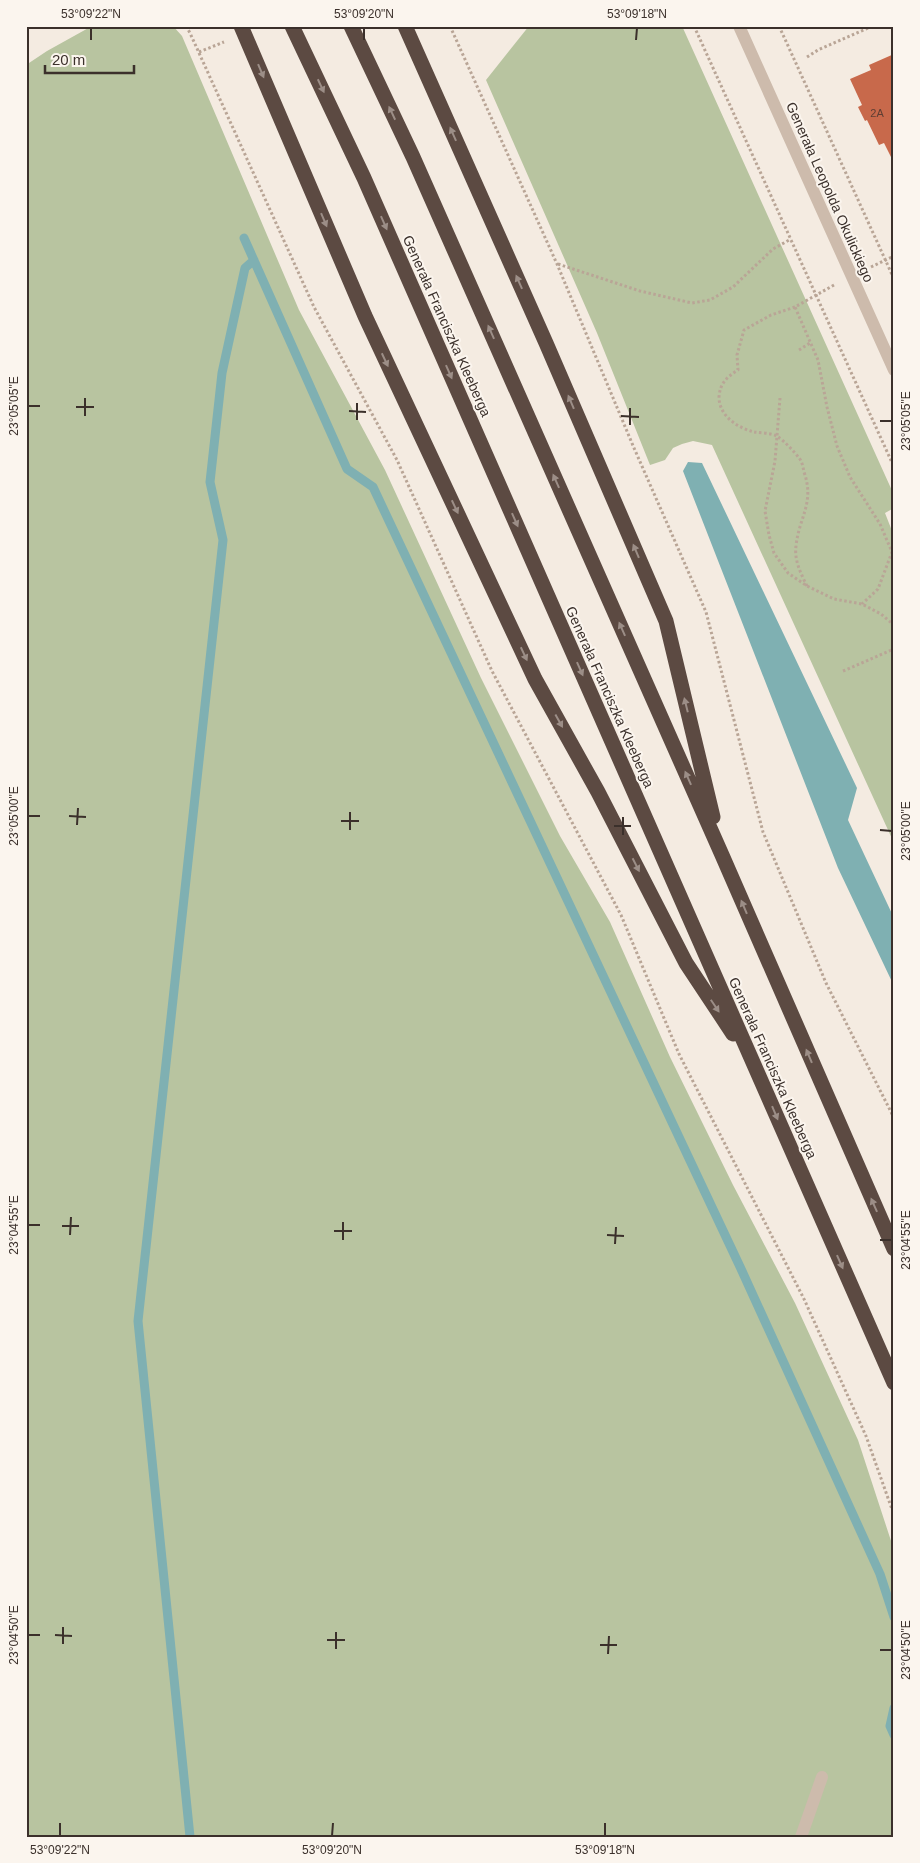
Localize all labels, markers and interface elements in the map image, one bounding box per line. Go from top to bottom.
text: 53°09'22"N [61,7,121,21]
text: 53°09'20"N [334,7,394,21]
text: 53°09'18"N [607,7,667,21]
scale bar [45,42,134,74]
text: 20 m [52,51,85,68]
one-way arrow [257,64,265,79]
one-way arrow [317,79,325,93]
street label: Generała Leopolda Okulickiego [783,100,877,285]
one-way arrow [388,106,396,120]
house number: 2A [870,107,884,119]
one-way arrow [449,127,457,141]
one-way arrow [321,213,329,227]
one-way arrow [380,216,388,230]
street label: Generała Franciszka Kleeberga [400,233,494,419]
one-way arrow [514,275,522,289]
one-way arrow [486,325,494,339]
one-way arrow [382,353,390,367]
one-way arrow [446,364,454,379]
text: 23°05'05"E [7,376,21,436]
text: 23°05'05"E [899,391,913,451]
one-way arrow [567,395,575,409]
one-way arrow [552,474,560,488]
one-way arrow [451,500,459,514]
one-way arrow [511,513,519,527]
one-way arrow [631,544,639,558]
street label: Generała Franciszka Kleeberga [563,604,657,790]
one-way arrow [618,622,626,636]
one-way arrow [520,647,528,661]
one-way arrow [577,662,585,676]
one-way arrow [682,698,690,713]
one-way arrow [555,714,563,729]
one-way arrow [684,771,692,785]
text: 23°05'00"E [7,786,21,846]
text: 23°05'00"E [899,801,913,861]
one-way arrow [632,857,640,872]
one-way arrow [740,900,748,914]
street label: Generała Franciszka Kleeberga [726,975,820,1161]
one-way arrow [710,1000,720,1013]
one-way arrow [805,1049,813,1063]
one-way arrow [772,1106,780,1120]
text: 23°04'55"E [7,1195,21,1255]
one-way arrow [870,1198,878,1212]
text: 23°04'55"E [899,1210,913,1270]
one-way arrow [837,1255,845,1269]
text: 23°04'50"E [7,1605,21,1665]
text: 23°04'50"E [899,1620,913,1680]
text: 53°09'22"N [30,1843,90,1857]
text: 53°09'20"N [302,1843,362,1857]
text: 53°09'18"N [575,1843,635,1857]

